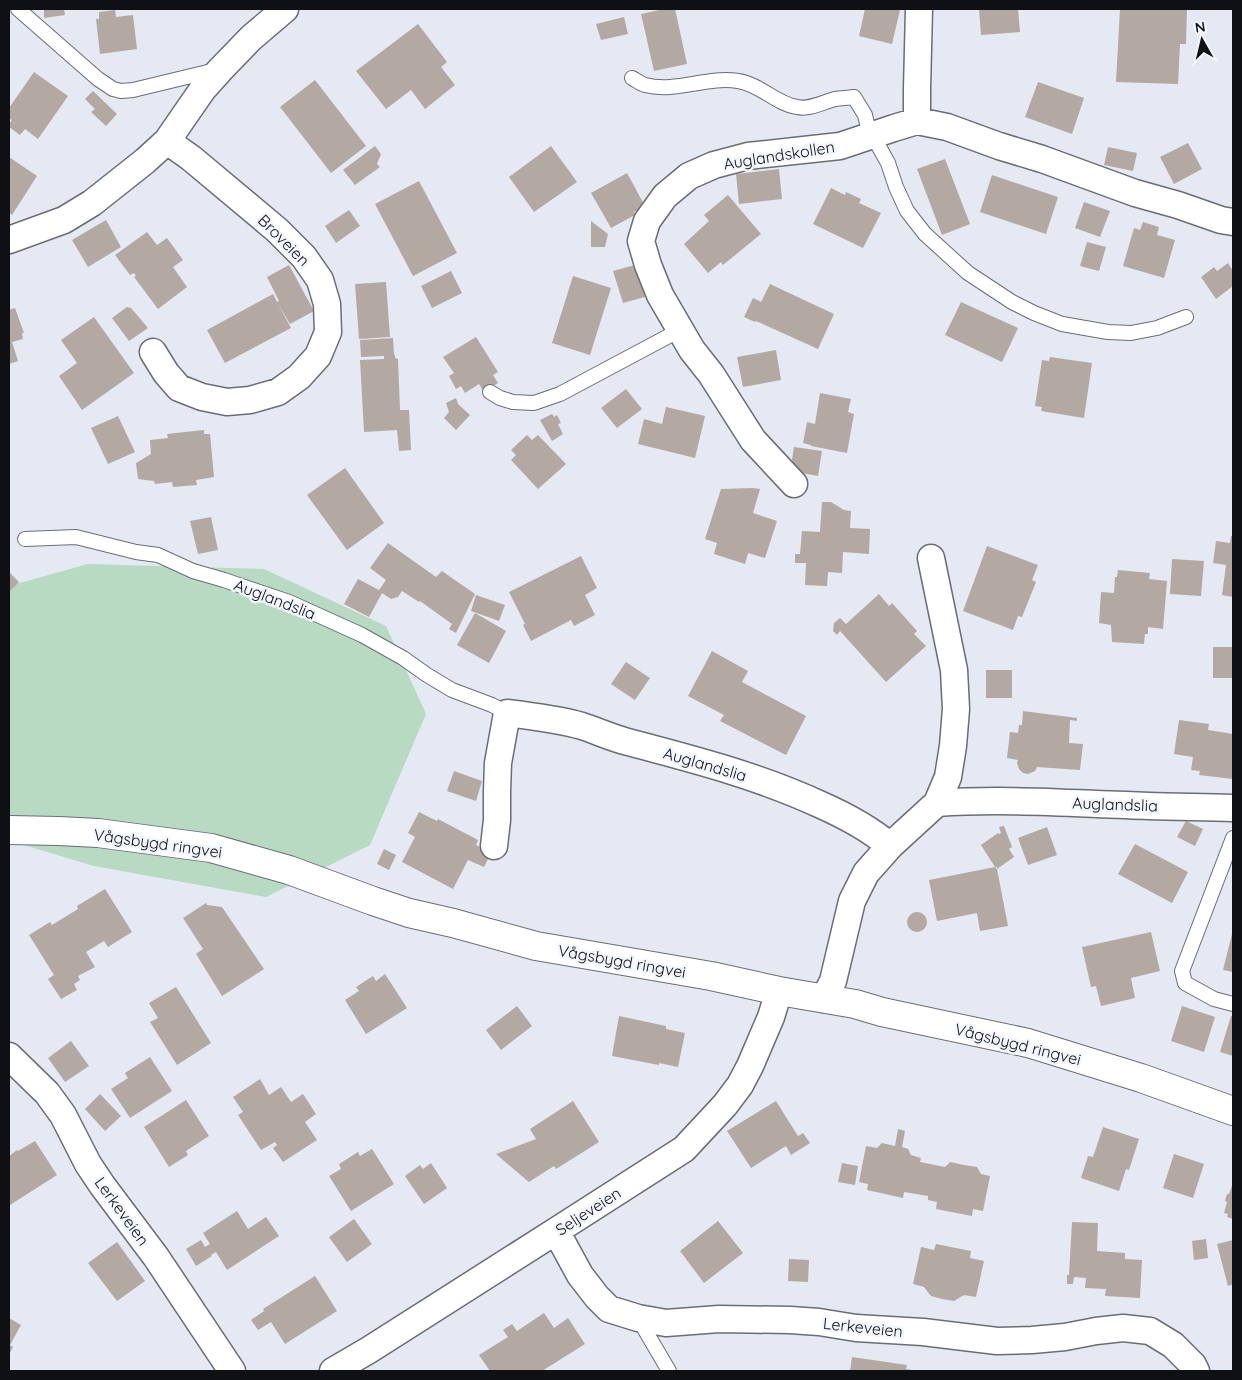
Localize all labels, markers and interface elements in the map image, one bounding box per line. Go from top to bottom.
north arrow [1177,15,1227,65]
text: N [1194,17,1207,37]
street label: Auglandskollen [722,136,836,174]
street label: Broveien [254,210,314,270]
street label: Auglandslia [231,574,319,624]
street label: Auglandslia [661,743,749,785]
street label: Auglandslia [1072,793,1158,815]
street label: Vågsbygd ringvei [93,824,223,862]
street label: Vågsbygd ringvei [557,940,687,982]
street label: Vågsbygd ringvei [953,1019,1083,1069]
street label: Lerkeveien [90,1173,154,1249]
street label: Seljeveien [552,1182,624,1240]
street label: Lerkeveien [822,1313,904,1341]

